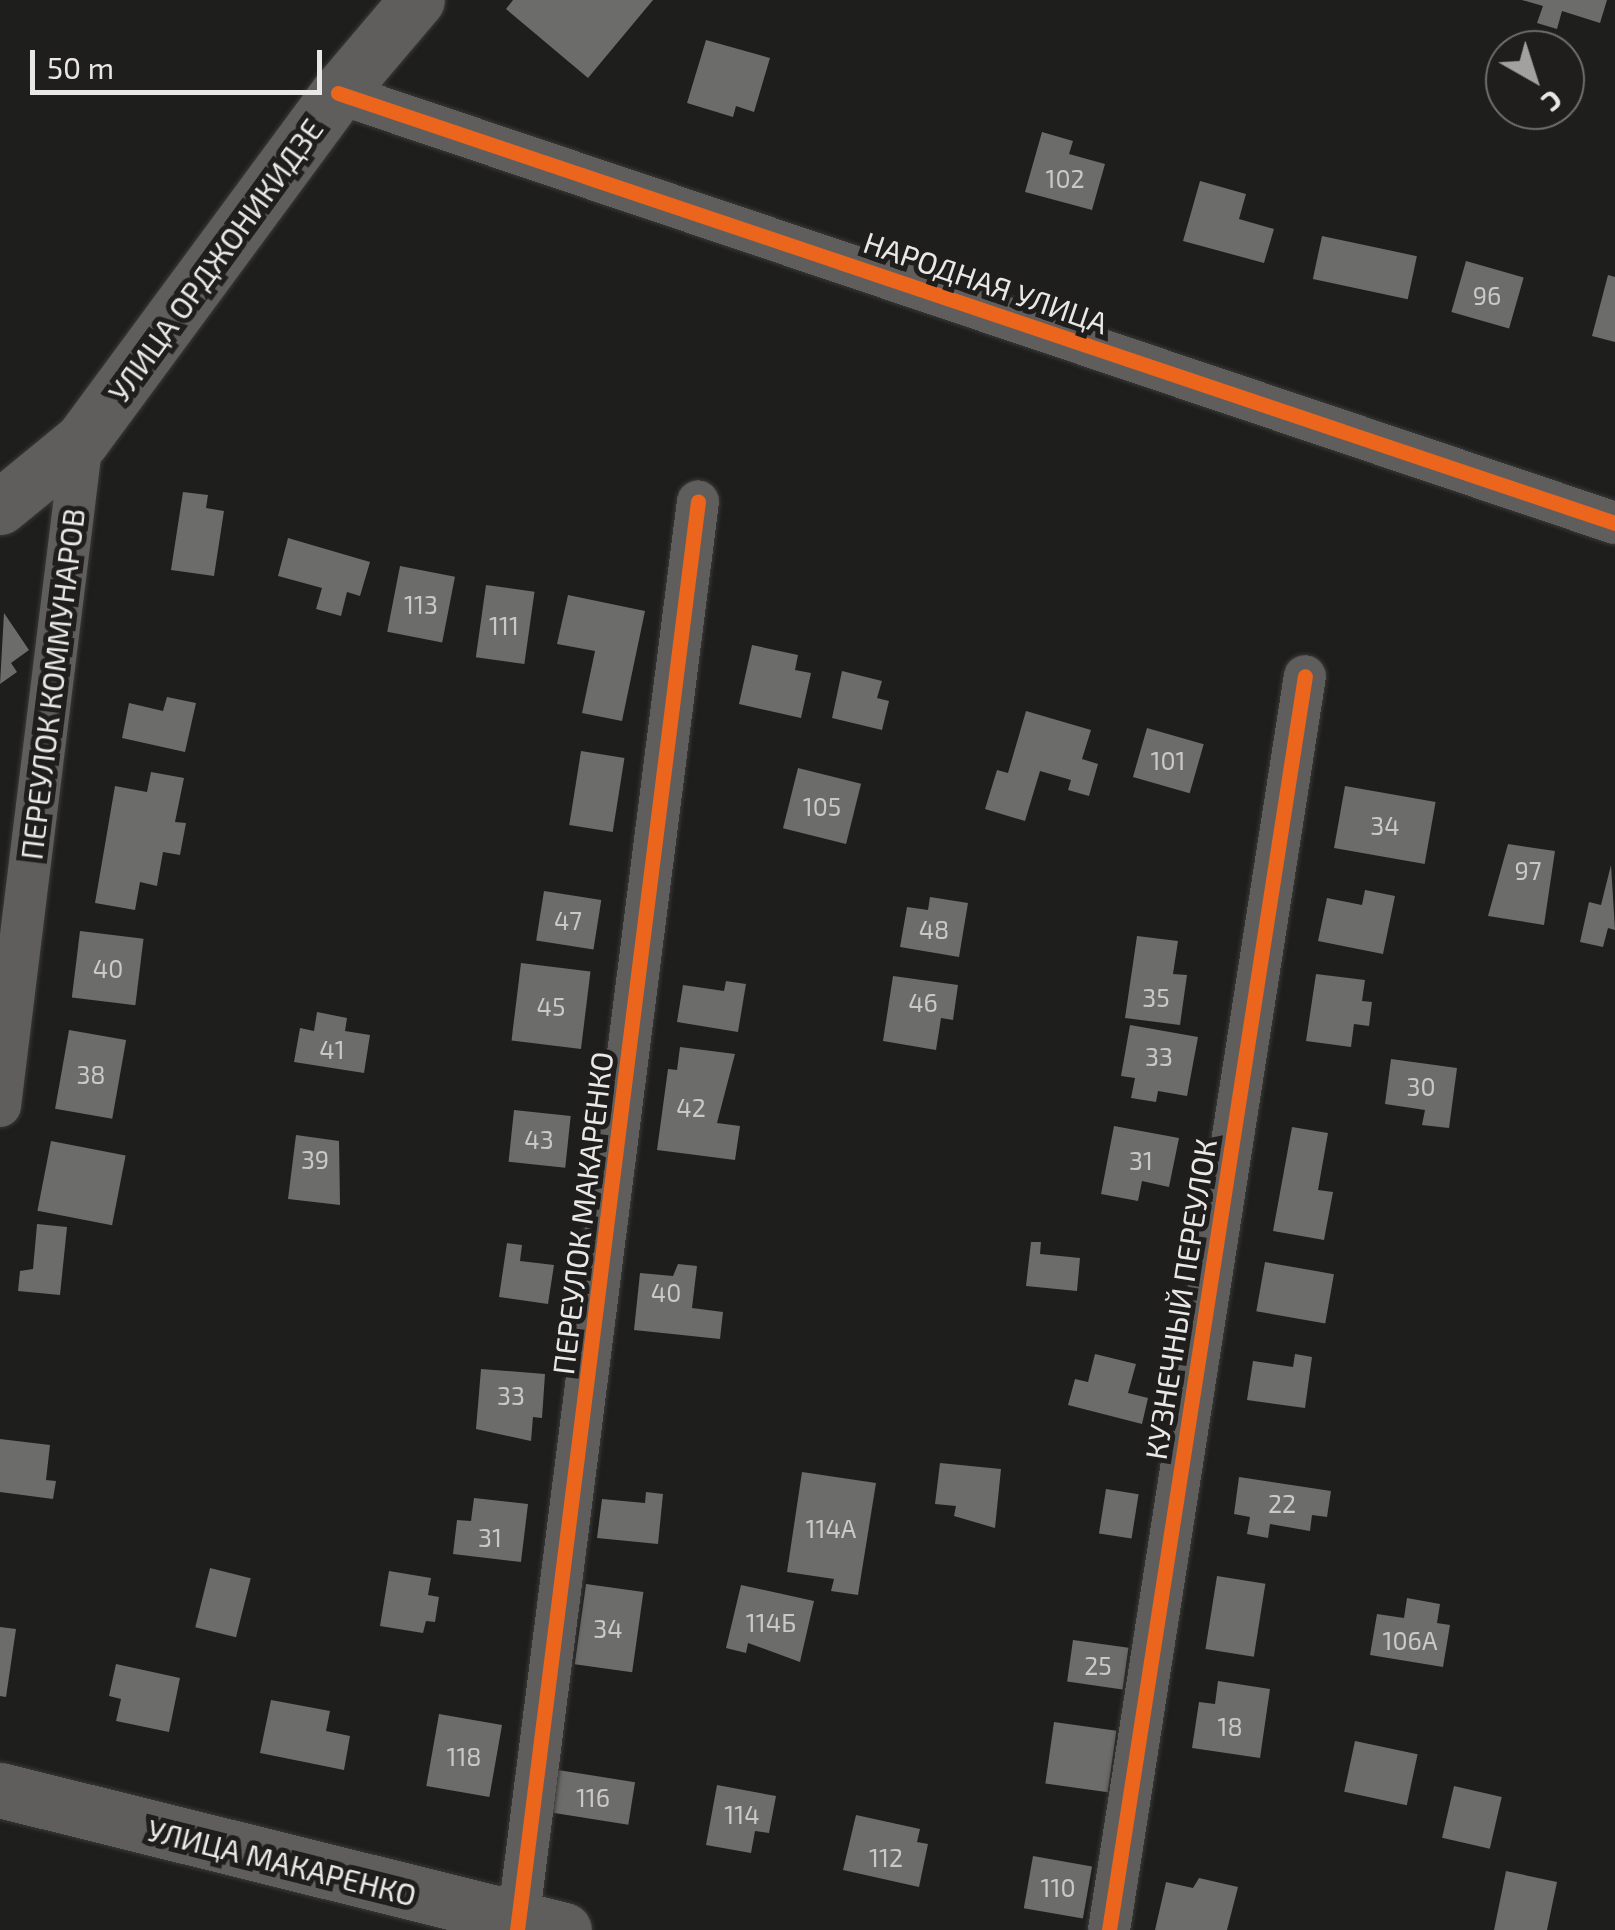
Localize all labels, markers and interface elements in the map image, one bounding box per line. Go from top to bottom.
scale bar [35,30,328,92]
north arrow [1485,30,1585,130]
text: 50 m [47,49,114,85]
text: С [1536,83,1570,120]
street label: УЛИЦА ОРДЖОНИКИДЗЕ [100,111,330,409]
house number: 102 [1045,163,1085,193]
street label: НАРОДНАЯ УЛИЦА [859,223,1113,341]
house number: 96 [1473,280,1501,310]
street label: ПЕРЕУЛОК КОММУНАРОВ [13,506,91,862]
house number: 113 [404,589,438,619]
house number: 111 [489,610,519,640]
house number: 101 [1151,745,1185,775]
house number: 105 [803,791,841,821]
house number: 34 [1370,810,1400,840]
house number: 97 [1514,855,1542,885]
house number: 47 [554,905,582,935]
house number: 48 [919,914,949,944]
house number: 40 [93,953,123,983]
house number: 35 [1142,982,1170,1012]
house number: 46 [908,987,938,1017]
house number: 45 [537,991,565,1021]
house number: 41 [319,1034,345,1064]
house number: 33 [1145,1041,1173,1071]
street label: ПЕРЕУЛОК МАКАРЕНКО [544,1049,620,1377]
house number: 38 [76,1059,106,1089]
house number: 30 [1407,1071,1435,1101]
house number: 42 [676,1092,706,1122]
house number: 43 [524,1124,554,1154]
street label: КУЗНЕЧНЫЙ ПЕРЕУЛОК [1137,1136,1223,1462]
house number: 39 [301,1144,329,1174]
house number: 31 [1129,1145,1153,1175]
house number: 40 [651,1277,681,1307]
house number: 33 [497,1380,525,1410]
house number: 22 [1268,1488,1296,1518]
house number: 114А [806,1513,856,1543]
house number: 31 [478,1522,502,1552]
house number: 114Б [746,1607,796,1637]
house number: 34 [593,1613,623,1643]
house number: 106А [1383,1625,1437,1655]
house number: 25 [1084,1650,1112,1680]
house number: 18 [1217,1711,1243,1741]
house number: 118 [446,1741,482,1771]
house number: 116 [576,1782,610,1812]
house number: 114 [724,1799,760,1829]
street label: УЛИЦА МАКАРЕНКО [144,1811,420,1913]
house number: 112 [869,1842,903,1872]
house number: 110 [1041,1872,1075,1902]

